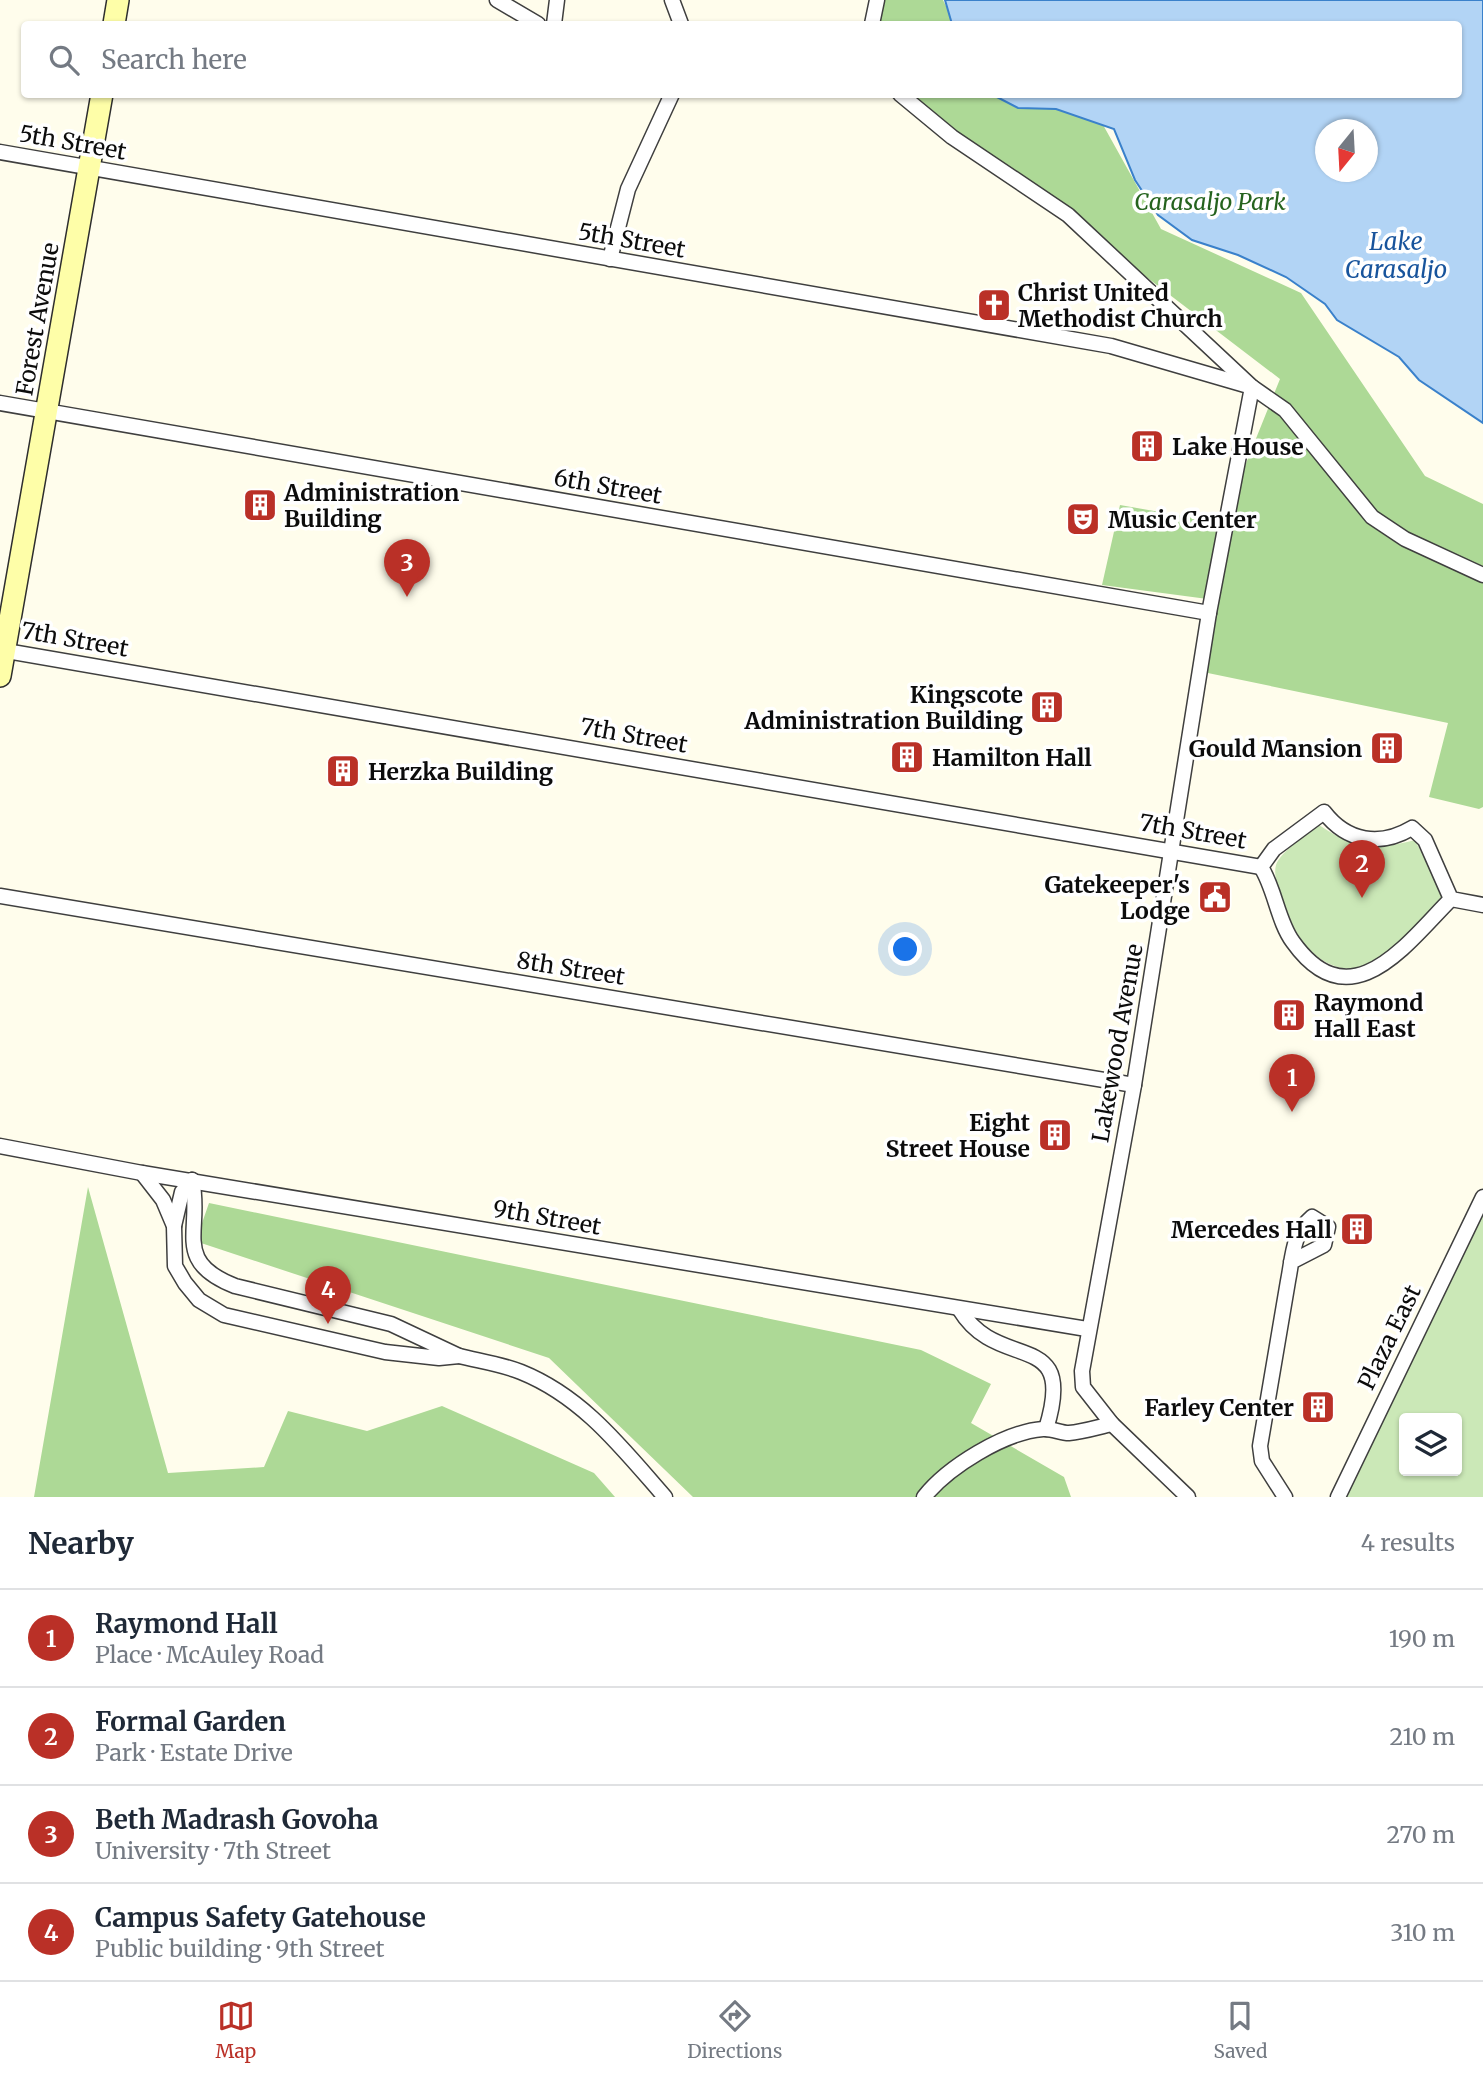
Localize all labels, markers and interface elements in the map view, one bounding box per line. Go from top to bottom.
search box [21,21,1462,98]
icon: search [45,41,83,79]
text: Search here [101,43,247,76]
street label: 5th Street [17,118,129,166]
north arrow [1315,119,1378,182]
park label: Carasaljo Park [1134,187,1286,216]
street label: 5th Street [576,216,688,264]
water label: Lake Carasaljo [1345,226,1447,285]
street label: Forest Avenue [9,240,65,398]
place label: Christ United Methodist Church [1018,278,1223,333]
church icon: Christ United Methodist Church [975,286,1013,324]
building icon: Lake House [1128,427,1166,465]
place label: Lake House [1172,432,1304,461]
street label: 6th Street [552,462,664,510]
place label: Administration Building [283,478,460,533]
building icon: Administration Building [241,486,279,524]
theatre icon: Music Center [1064,500,1102,538]
place label: Music Center [1108,505,1257,534]
pin: 3 [384,539,430,597]
street label: 7th Street [19,615,131,663]
place label: Kingscote Administration Building [743,680,1024,735]
building icon: Kingscote Administration Building [1028,688,1066,726]
street label: 7th Street [578,711,690,759]
building icon: Gould Mansion [1368,729,1406,767]
place label: Gould Mansion [1189,734,1362,763]
building icon: Hamilton Hall [888,738,926,776]
place label: Hamilton Hall [932,743,1092,772]
building icon: Herzka Building [324,752,362,790]
place label: Herzka Building [368,757,554,786]
street label: 7th Street [1137,807,1249,855]
pin: 2 [1339,840,1385,898]
place label: Gatekeeper's Lodge [1045,870,1190,925]
public building icon: Gatekeeper's Lodge [1196,878,1234,916]
your location [888,932,922,966]
street label: Lakewood Avenue [1085,942,1149,1144]
street label: 8th Street [515,945,627,991]
place label: Raymond Hall East [1314,988,1423,1043]
building icon: Raymond Hall East [1270,996,1308,1034]
pin: 1 [1269,1054,1315,1112]
place label: Eight Street House [886,1108,1030,1163]
building icon: Eight Street House [1036,1116,1074,1154]
street label: 9th Street [491,1193,603,1241]
building icon: Mercedes Hall [1338,1210,1376,1248]
place label: Mercedes Hall [1171,1215,1333,1244]
pin: 4 [305,1266,351,1324]
street label: Plaza East [1351,1280,1427,1394]
building icon: Farley Center [1299,1388,1337,1426]
place label: Farley Center [1144,1393,1294,1422]
map controls [1399,1413,1462,1476]
button: layers [1399,1413,1462,1476]
text: Nearby [28,1524,134,1562]
text: 4 results [1361,1528,1455,1557]
text: Raymond Hall [95,1607,278,1640]
text: 1 [46,1624,56,1653]
text: 190 m [1389,1624,1455,1653]
text: Place · McAuley Road [95,1640,324,1669]
text: Formal Garden [95,1705,286,1738]
text: 2 [44,1722,58,1751]
text: 210 m [1390,1722,1455,1751]
text: Park · Estate Drive [95,1738,293,1767]
text: Beth Madrash Govoha [95,1803,379,1836]
text: 3 [44,1820,58,1849]
text: 270 m [1387,1820,1455,1849]
text: University · 7th Street [95,1836,331,1865]
text: Campus Safety Gatehouse [95,1901,426,1934]
text: 4 [44,1918,58,1947]
text: 310 m [1390,1918,1455,1947]
text: Public building · 9th Street [95,1934,385,1963]
tab: Map [216,1997,256,2063]
tab: Directions [687,1997,782,2063]
tab: Saved [1214,1997,1267,2063]

